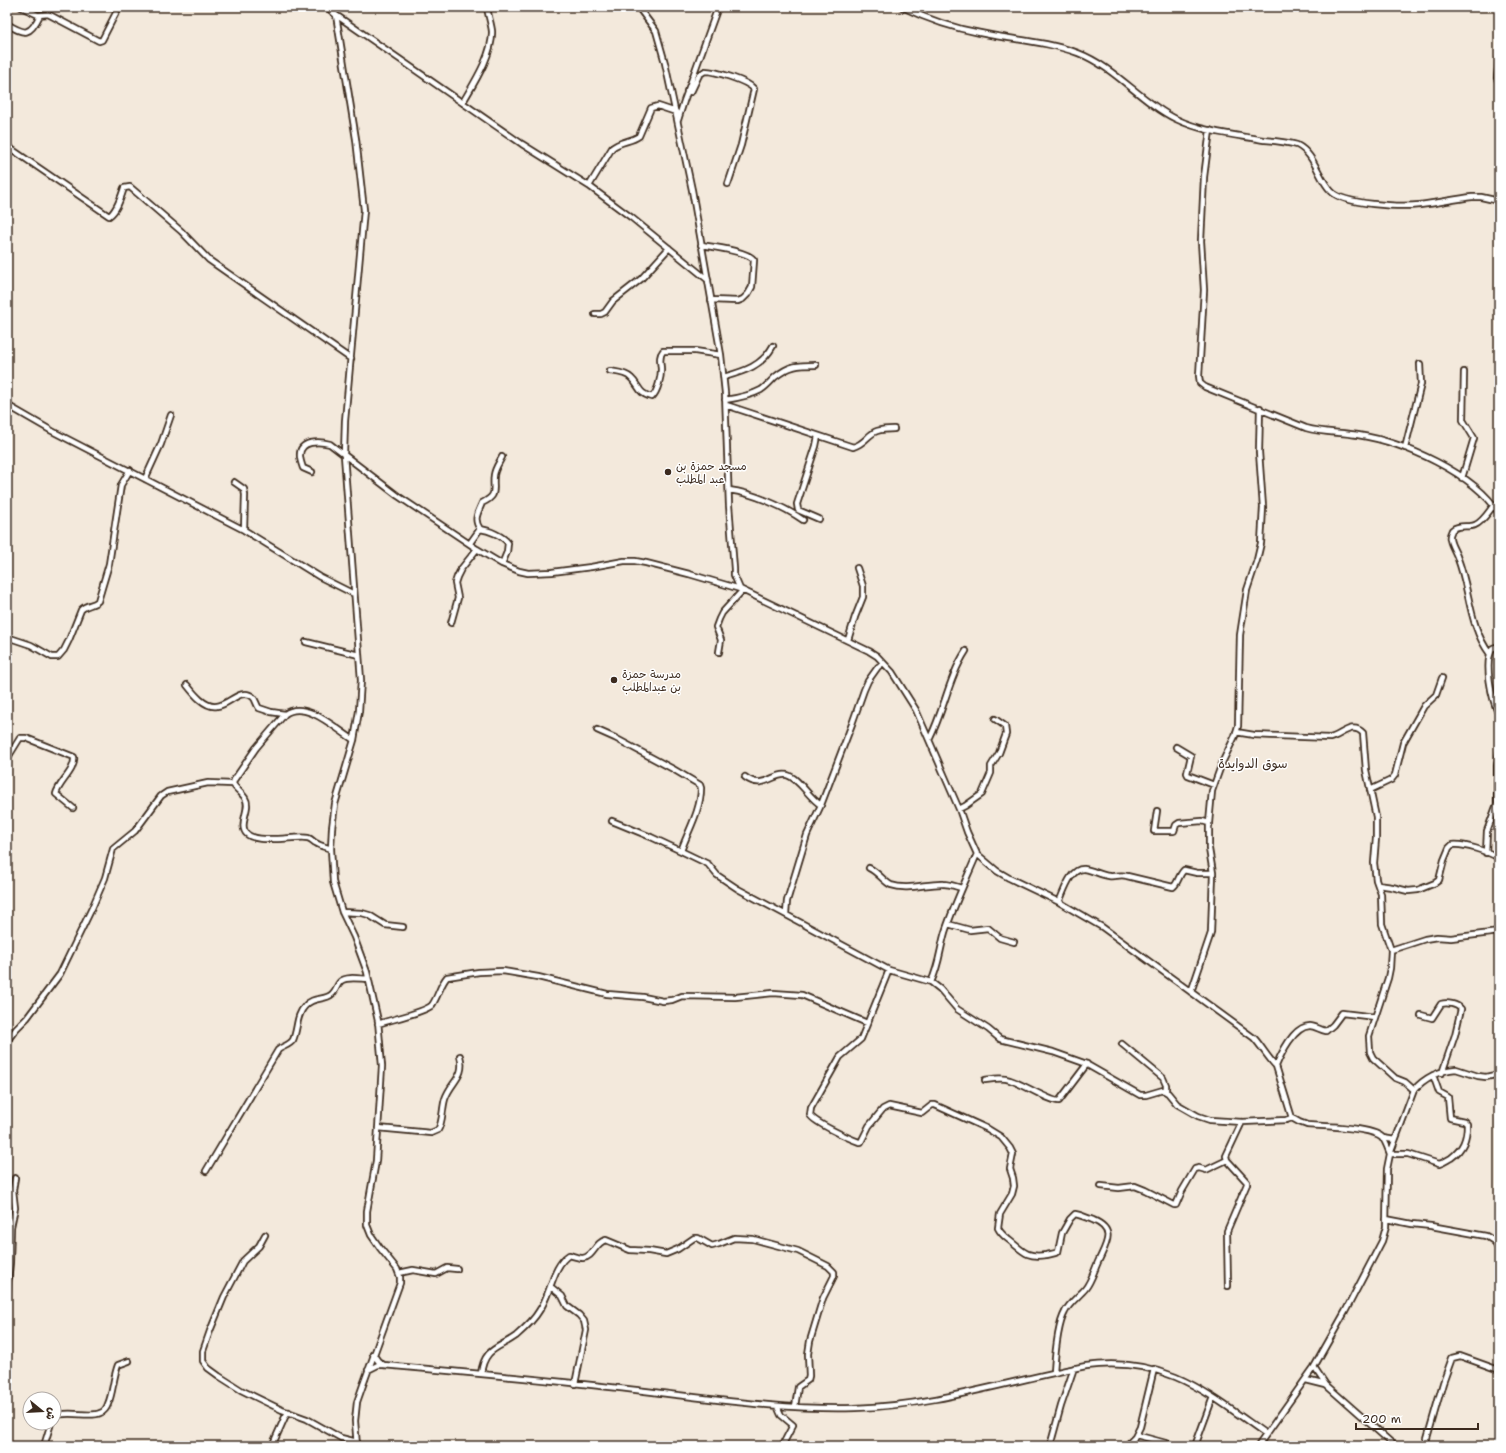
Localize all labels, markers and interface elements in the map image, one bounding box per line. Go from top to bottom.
place label: مسجد حمزة بن عبد المطلب [676,459,747,487]
marker: مسجد حمزة بن عبد المطلب [663,467,673,477]
place label: مدرسة حمزة بن عبدالمطلب [622,667,681,695]
marker: مدرسة حمزة بن عبدالمطلب [609,675,619,685]
district label: سوق الدوايدة [1218,755,1288,772]
north arrow [22,1391,62,1431]
scale bar [1356,1405,1478,1431]
text: ش [42,1406,60,1422]
text: 200 m [1362,1411,1401,1427]

